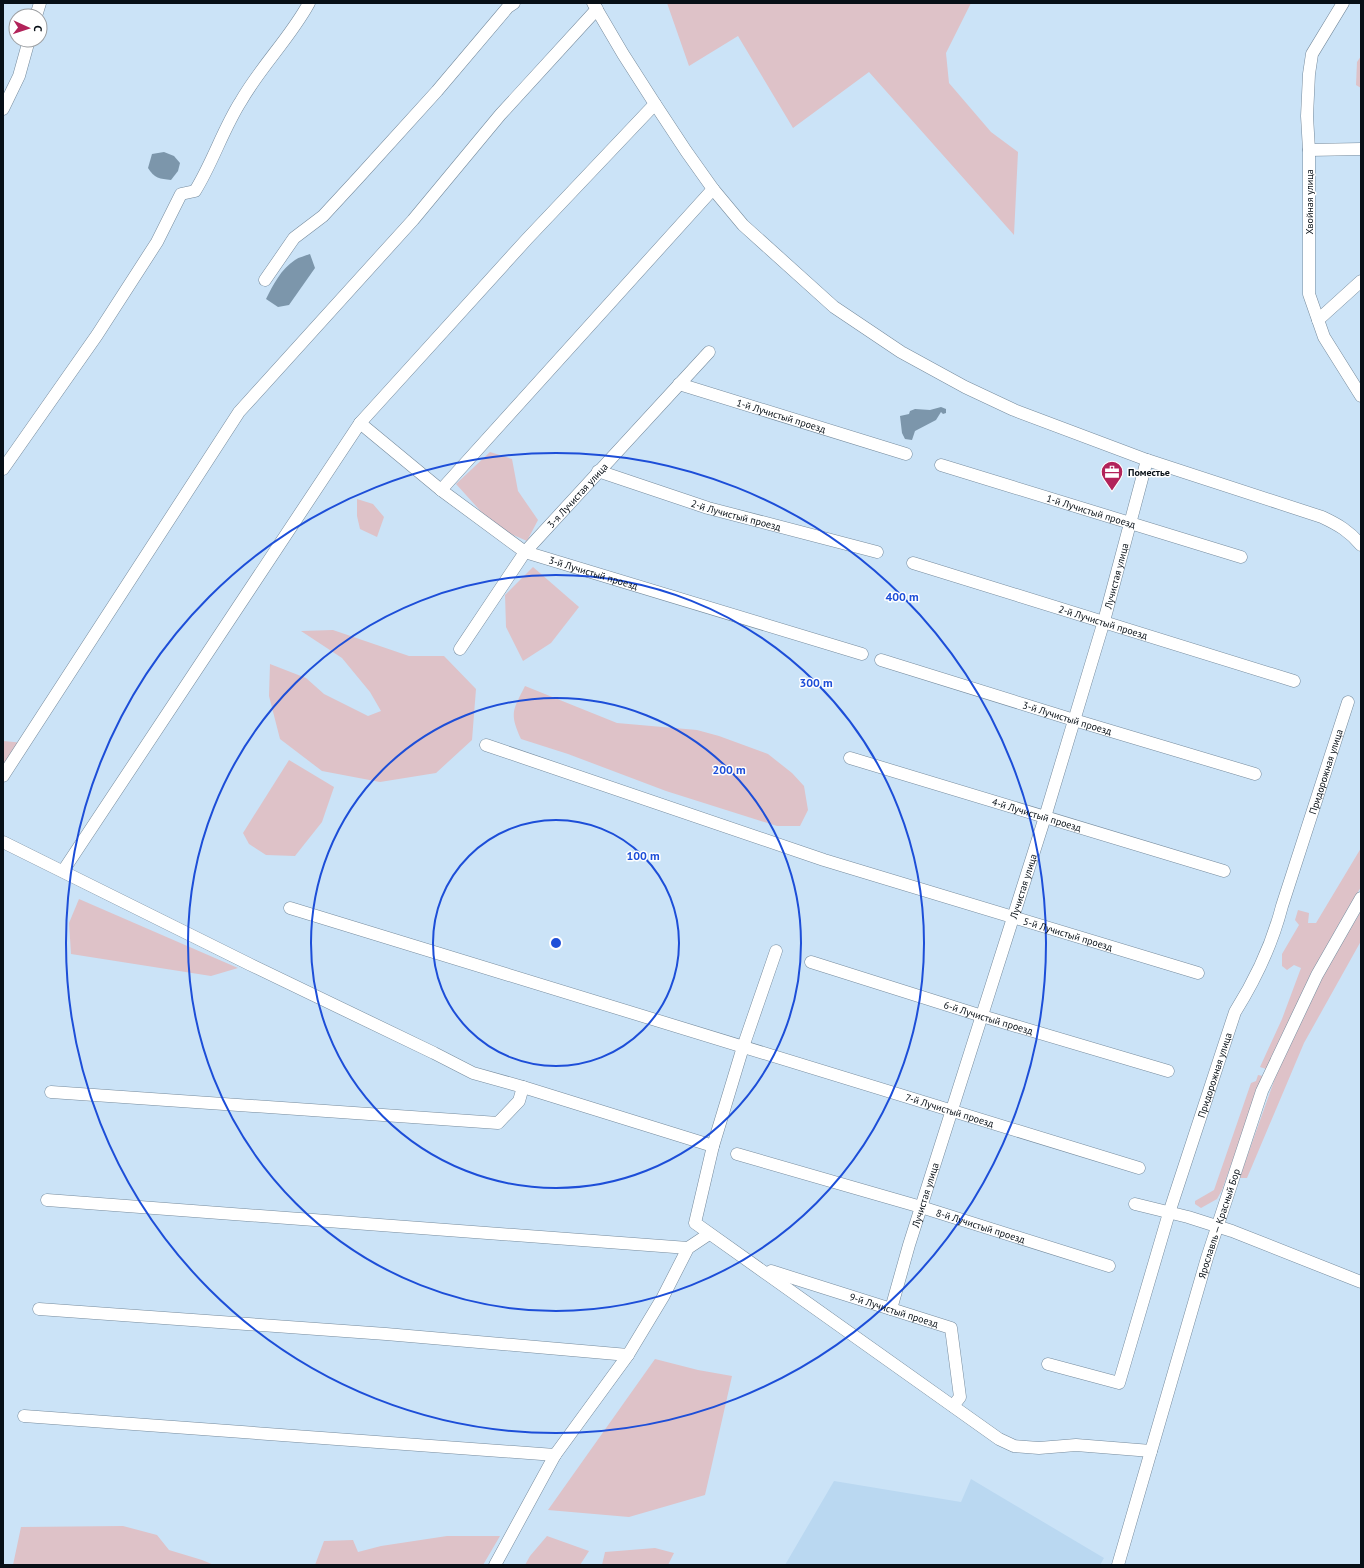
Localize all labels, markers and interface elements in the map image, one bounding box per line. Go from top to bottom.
north arrow [8,8,48,48]
text: С [31,25,45,32]
street label: Хвойная улица [1303,169,1316,235]
street label: 1-й Лучистый проезд [735,396,828,436]
office icon: Поместье [1099,459,1125,492]
street label: 3-я Лучистая улица [544,460,611,531]
place label: Поместье [1128,466,1170,479]
street label: 1-й Лучистый проезд [1045,492,1138,531]
street label: 2-й Лучистый проезд [689,497,783,534]
street label: Лучистая улица [1101,542,1132,611]
street label: 3-й Лучистый проезд [547,554,640,593]
text: 400 m [885,589,919,604]
street label: 2-й Лучистый проезд [1057,602,1150,642]
text: 300 m [799,675,833,690]
street label: 3-й Лучистый проезд [1021,698,1114,738]
street label: Придорожная улица [1306,727,1346,816]
text: 200 m [712,762,746,777]
street label: 4-й Лучистый проезд [990,795,1083,835]
text: 100 m [626,848,660,863]
street label: Лучистая улица [1007,852,1040,921]
street label: 5-й Лучистый проезд [1022,915,1115,954]
centre of rings [549,936,563,950]
street label: 6-й Лучистый проезд [942,998,1035,1038]
street label: Придорожная улица [1195,1031,1235,1119]
street label: 7-й Лучистый проезд [904,1091,996,1130]
street label: Лучистая улица [909,1161,942,1230]
street label: Ярославль — Красный Бор [1195,1167,1243,1280]
street label: 8-й Лучистый проезд [934,1206,1027,1246]
street label: 9-й Лучистый проезд [848,1290,940,1331]

